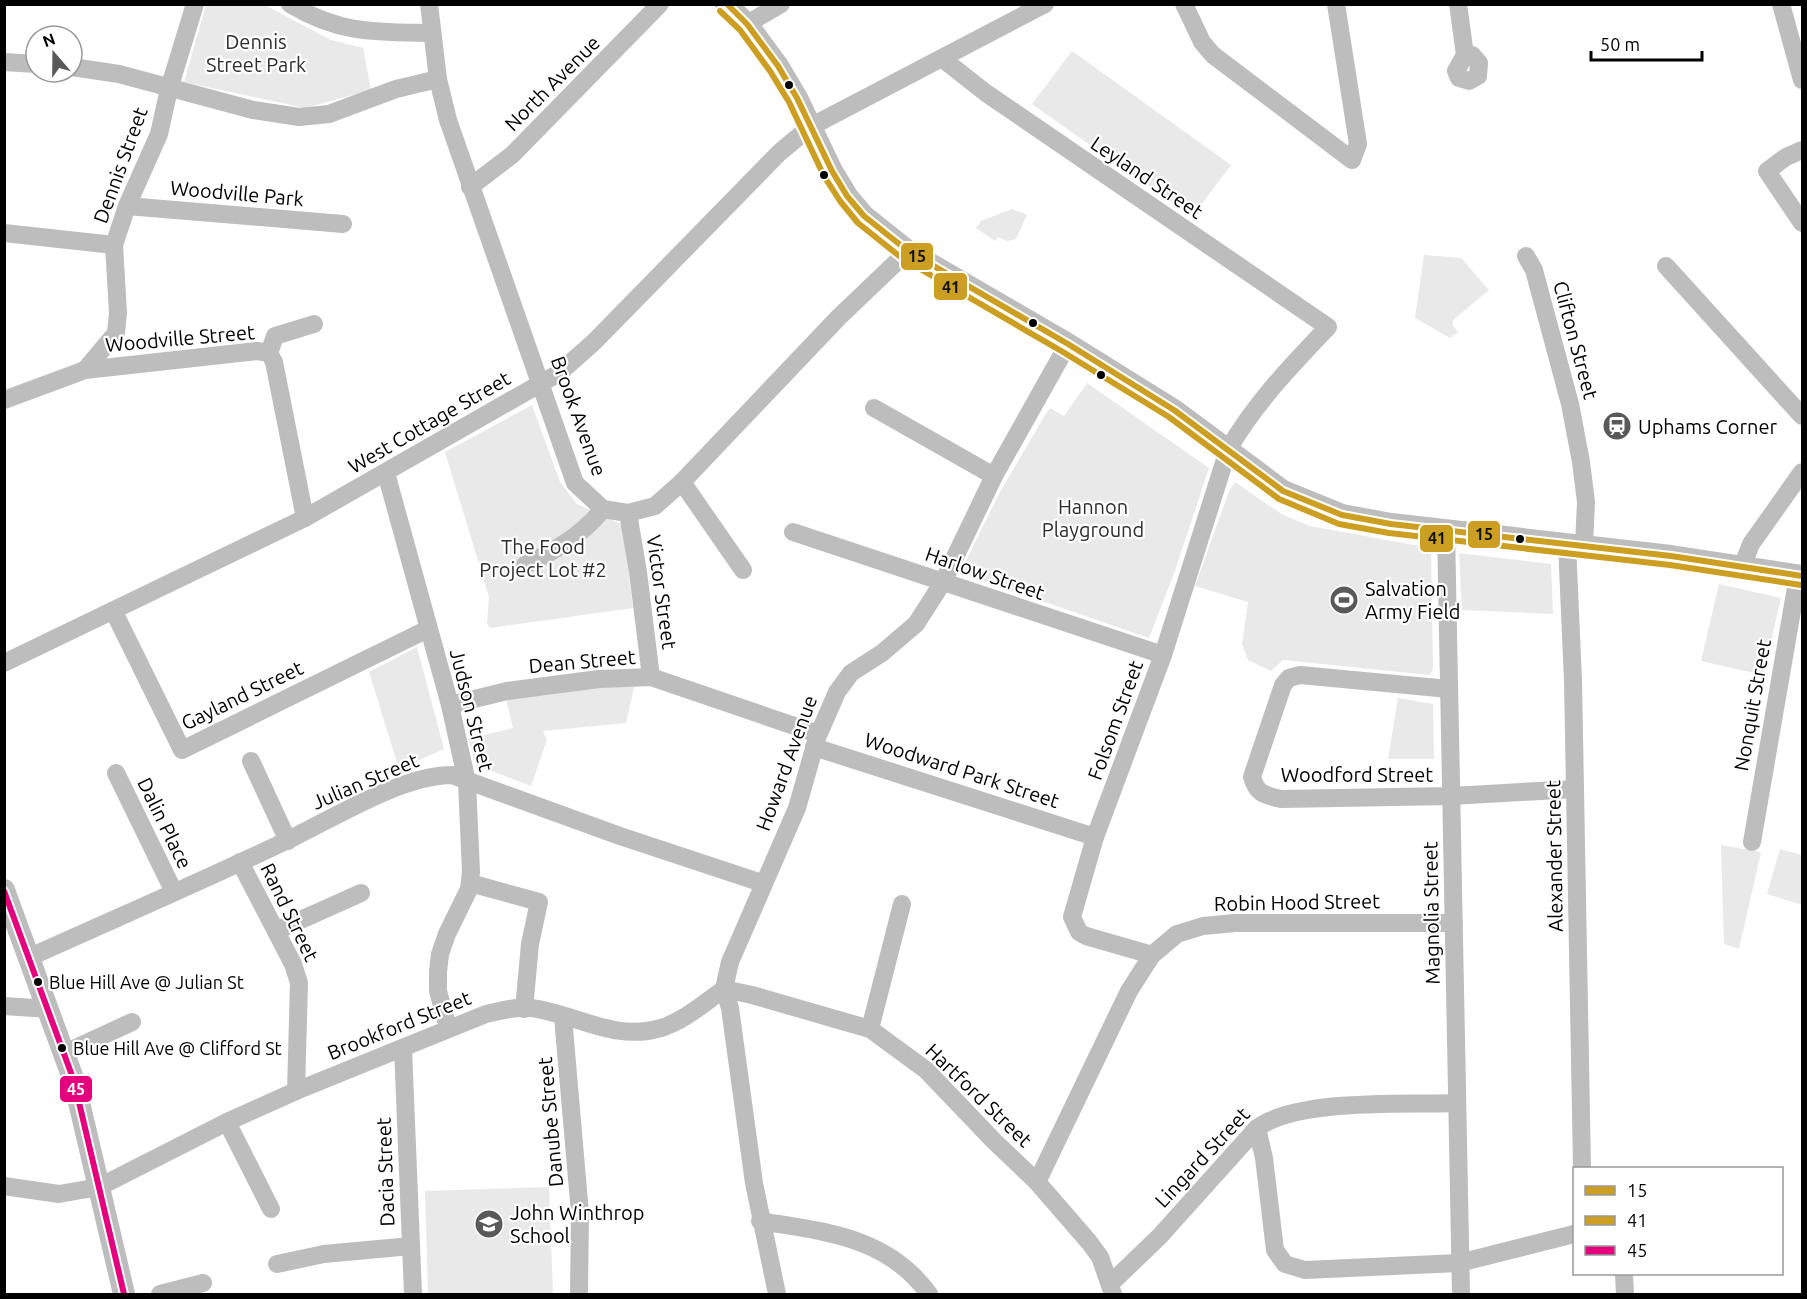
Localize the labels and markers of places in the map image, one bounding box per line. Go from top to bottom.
unlabelled marker [783,79,795,91]
unlabelled marker [818,169,830,181]
unlabelled marker [1027,317,1039,329]
unlabelled marker [1095,369,1107,381]
station icon: Uphams Corner [1601,410,1633,442]
place label: Uphams Corner [1638,415,1778,438]
unlabelled marker [1514,533,1526,545]
place label: Salvation Army Field [1365,577,1460,623]
sports icon: Salvation Army Field [1328,584,1360,616]
place label: Blue Hill Ave @ Julian St [49,972,244,992]
marker: Blue Hill Ave @ Julian St [32,976,44,988]
place label: Blue Hill Ave @ Clifford St [73,1038,282,1058]
marker: Blue Hill Ave @ Clifford St [56,1042,68,1054]
place label: John Winthrop School [510,1201,644,1247]
school or university icon: John Winthrop School [473,1208,505,1240]

